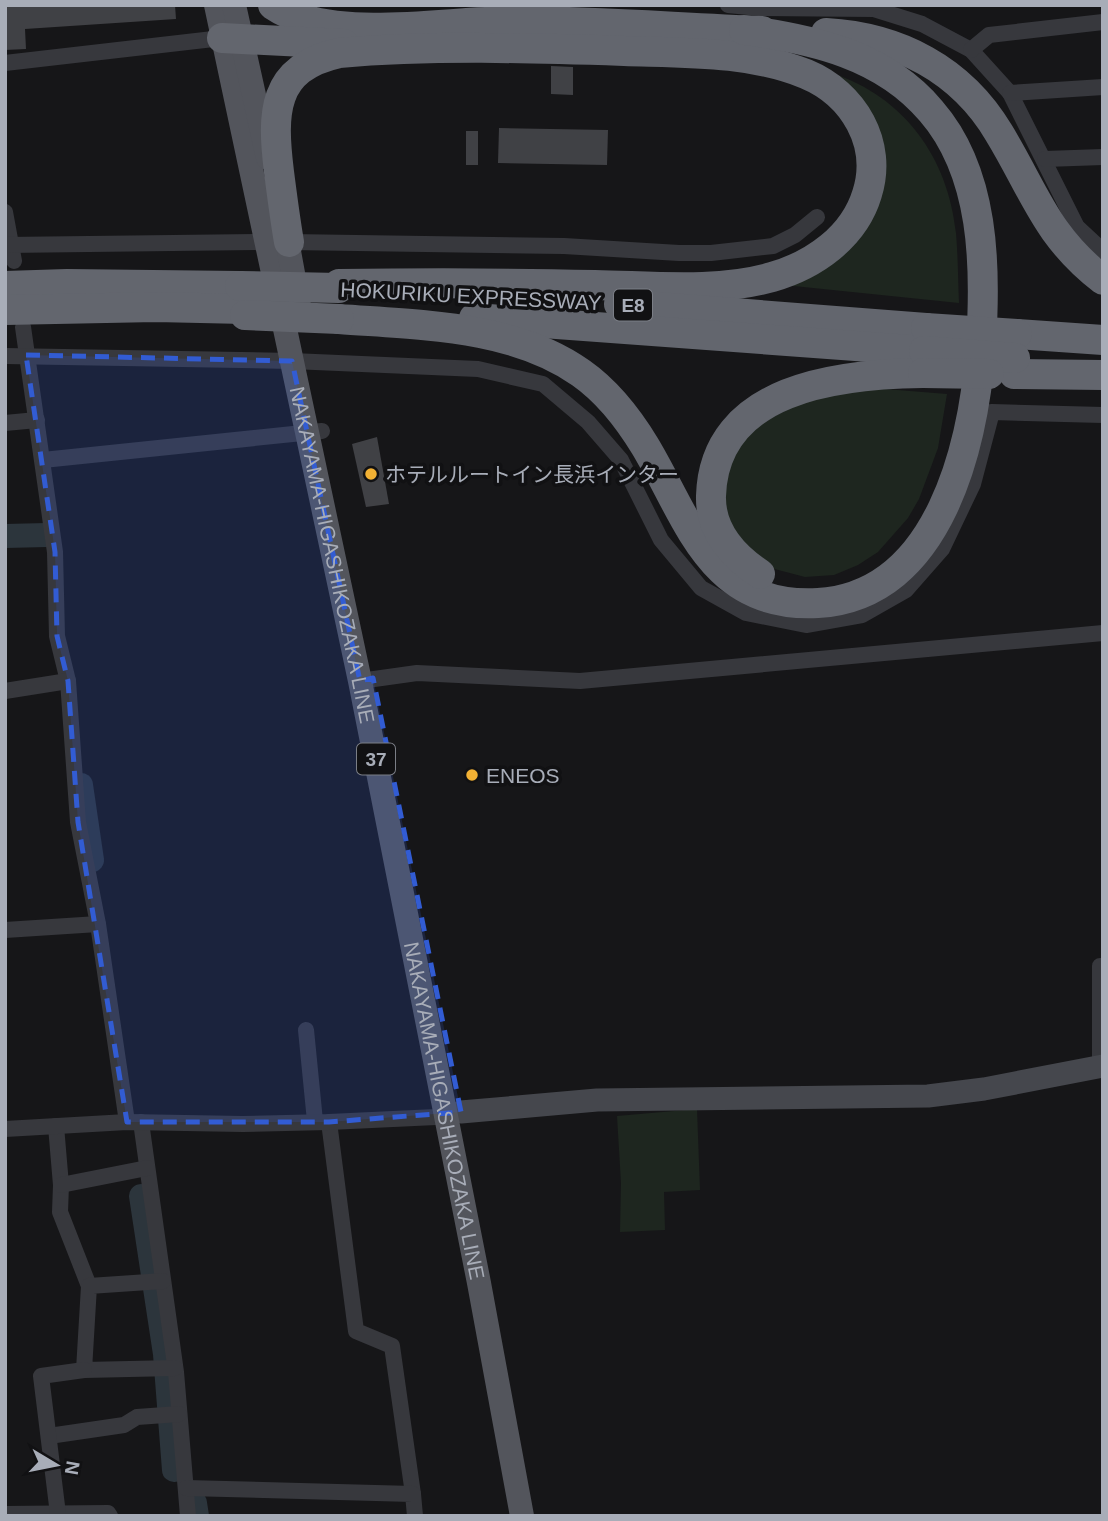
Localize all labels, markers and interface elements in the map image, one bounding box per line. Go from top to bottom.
street label: HOKURIKU EXPRESSWAY [340,278,602,314]
road number: E8 [614,290,652,320]
street label: NAKAYAMA-HIGASHIKOZAKA LINE [286,384,380,725]
place label: ホテルルートイン長浜インター [385,463,679,486]
marker: ホテルルートイン長浜インター [363,466,379,482]
road number: 37 [357,744,395,774]
place label: ENEOS [486,764,560,787]
marker: ENEOS [464,767,480,783]
street label: NAKAYAMA-HIGASHIKOZAKA LINE [400,940,490,1281]
north arrow [21,1430,91,1500]
text: N [61,1459,84,1476]

